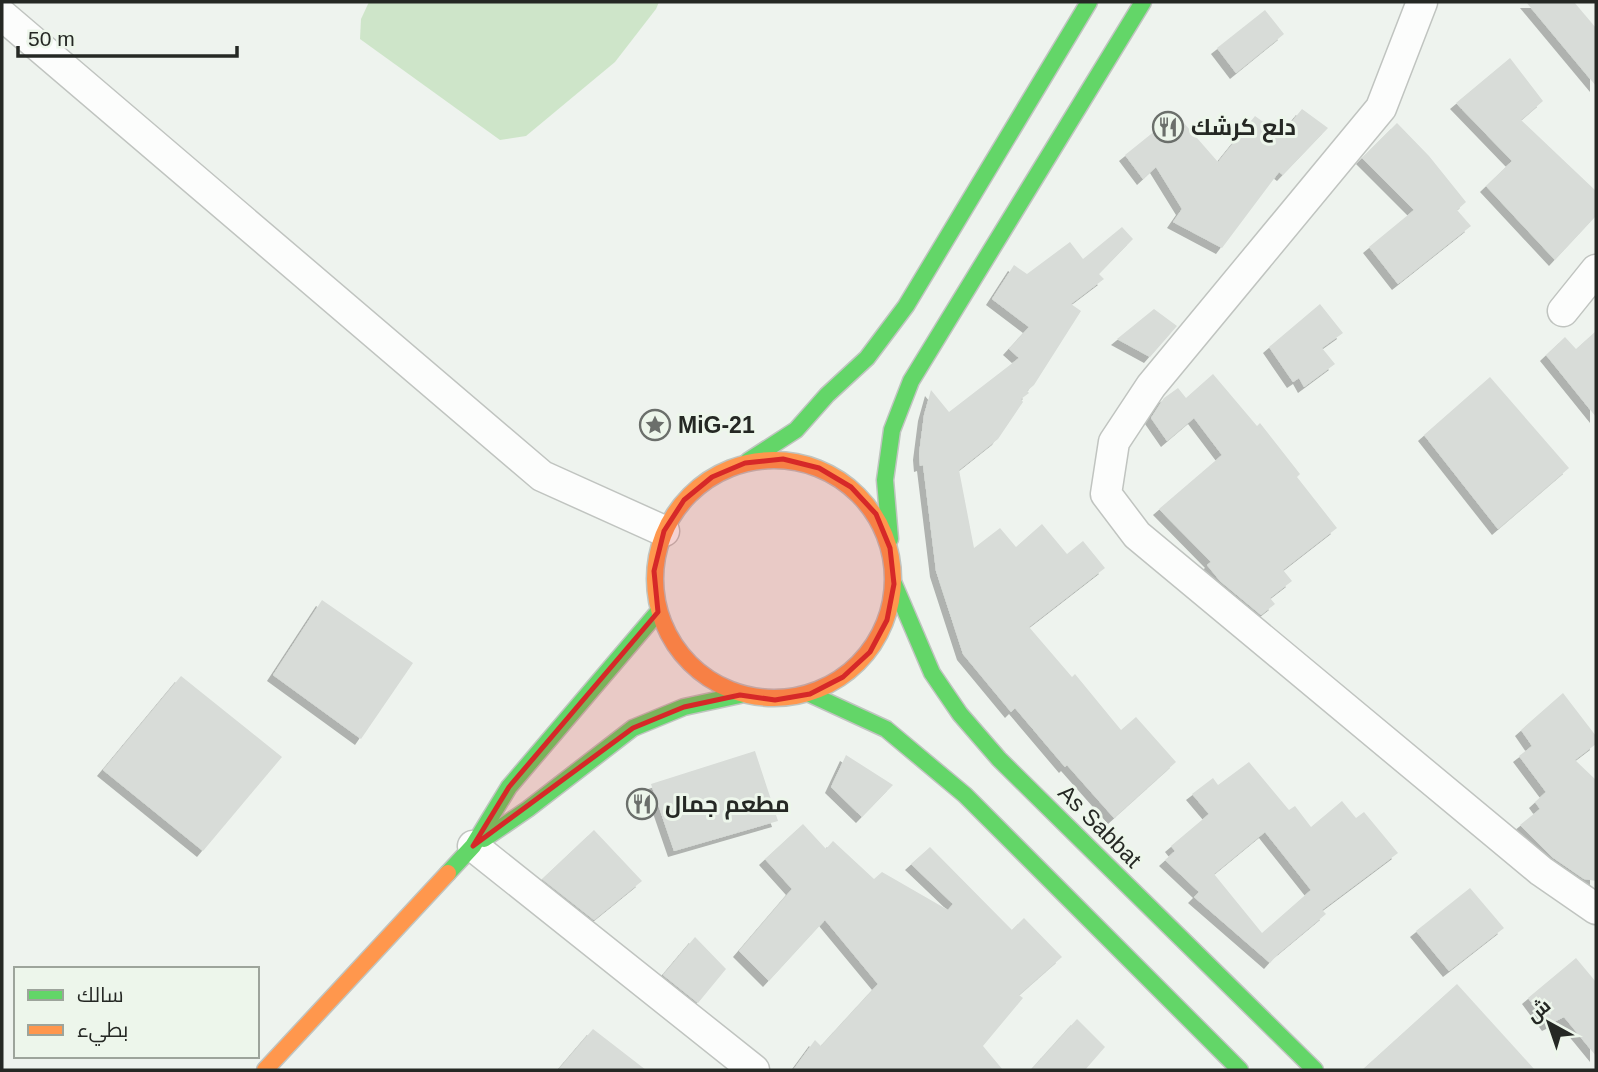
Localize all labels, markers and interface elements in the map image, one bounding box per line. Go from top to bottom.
scale bar [18,14,236,58]
text: 50 m [28,27,75,50]
restaurant icon: دلع كرشك [1151,110,1185,144]
place label: دلع كرشك [1191,114,1296,143]
place icon: MiG-21 [638,408,672,442]
place label: MiG-21 [678,412,755,438]
street label: As Sabbat [1053,779,1147,873]
restaurant icon: مطعم جمال [625,787,659,821]
place label: مطعم جمال [665,791,790,820]
legend [14,967,259,1058]
text: سالك [77,983,124,1006]
north arrow [1514,988,1584,1058]
text: ش [1522,994,1555,1027]
text: بطيء [77,1018,128,1046]

